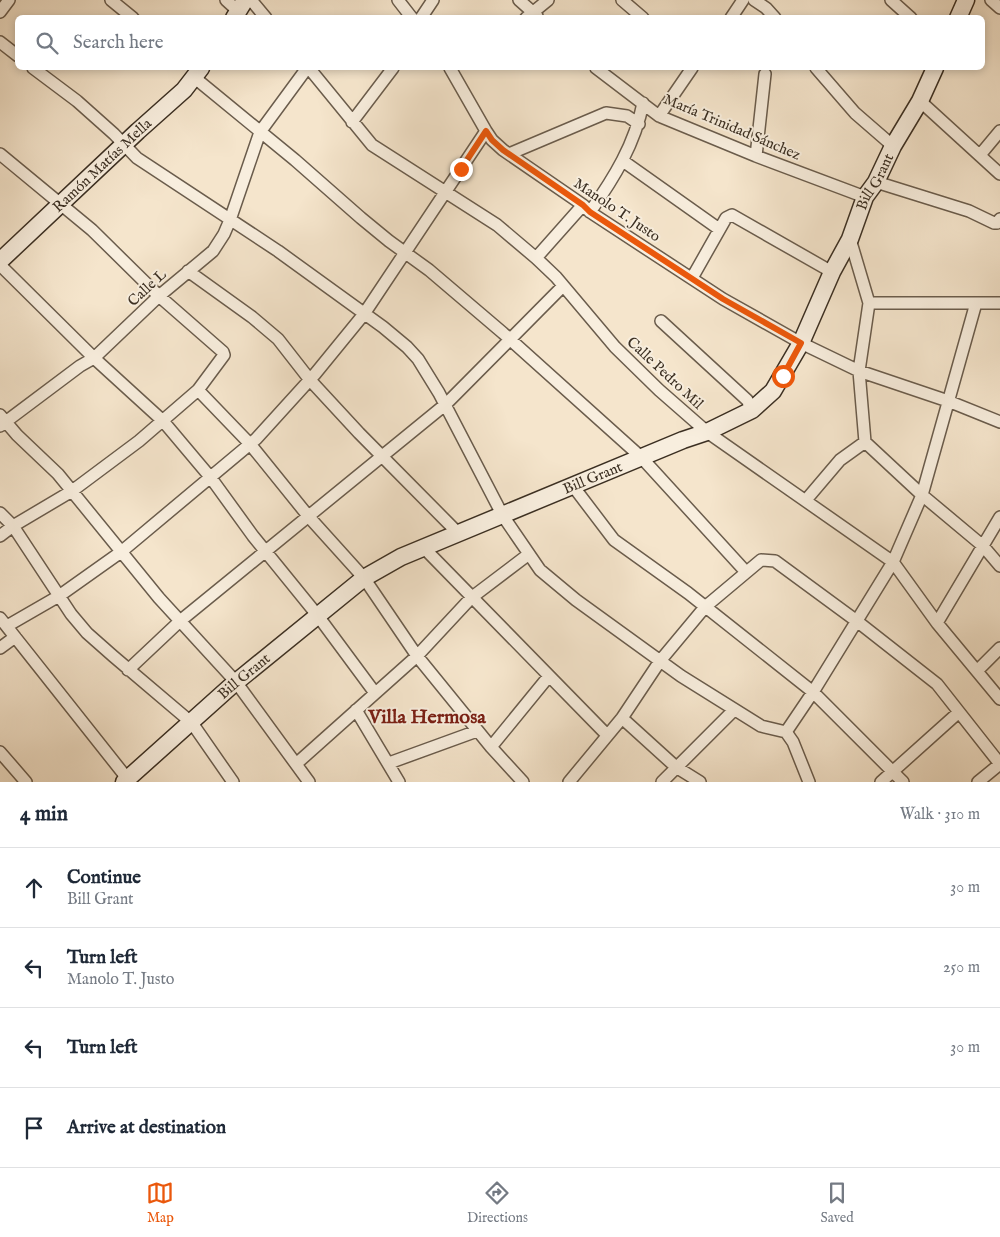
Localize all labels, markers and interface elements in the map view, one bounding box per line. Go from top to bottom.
search box [15,15,985,70]
icon: search [33,29,61,57]
text: Search here [73,31,164,55]
street label: María Trinidad Sánchez [661,89,804,165]
street label: Ramón Matías Mella [48,114,156,216]
street label: Bill Grant [852,150,898,213]
route end [450,158,473,181]
street label: Manolo T. Justo [570,174,664,246]
street label: Calle L [124,265,171,311]
street label: Calle Pedro Mil [623,333,708,414]
route start [772,365,795,388]
street label: Bill Grant [560,457,625,498]
street label: Bill Grant [214,649,274,703]
district label: Villa Hermosa [367,705,486,730]
text: 4 min [20,801,68,828]
text: Walk · 310 m [900,805,980,825]
text: Continue [67,866,141,890]
icon: ahead [20,874,48,902]
text: 30 m [950,878,980,898]
text: Bill Grant [67,890,134,910]
text: Turn left [67,946,138,970]
icon: left [20,954,48,982]
text: 250 m [943,958,980,978]
text: Manolo T. Justo [67,970,175,990]
icon: left [20,1034,48,1062]
text: Turn left [67,1036,138,1060]
text: 30 m [950,1038,980,1058]
icon: arrive [20,1114,48,1142]
text: Arrive at destination [67,1116,226,1140]
tab: Map [146,1179,174,1227]
tab: Directions [467,1179,528,1227]
tab: Saved [821,1179,854,1227]

